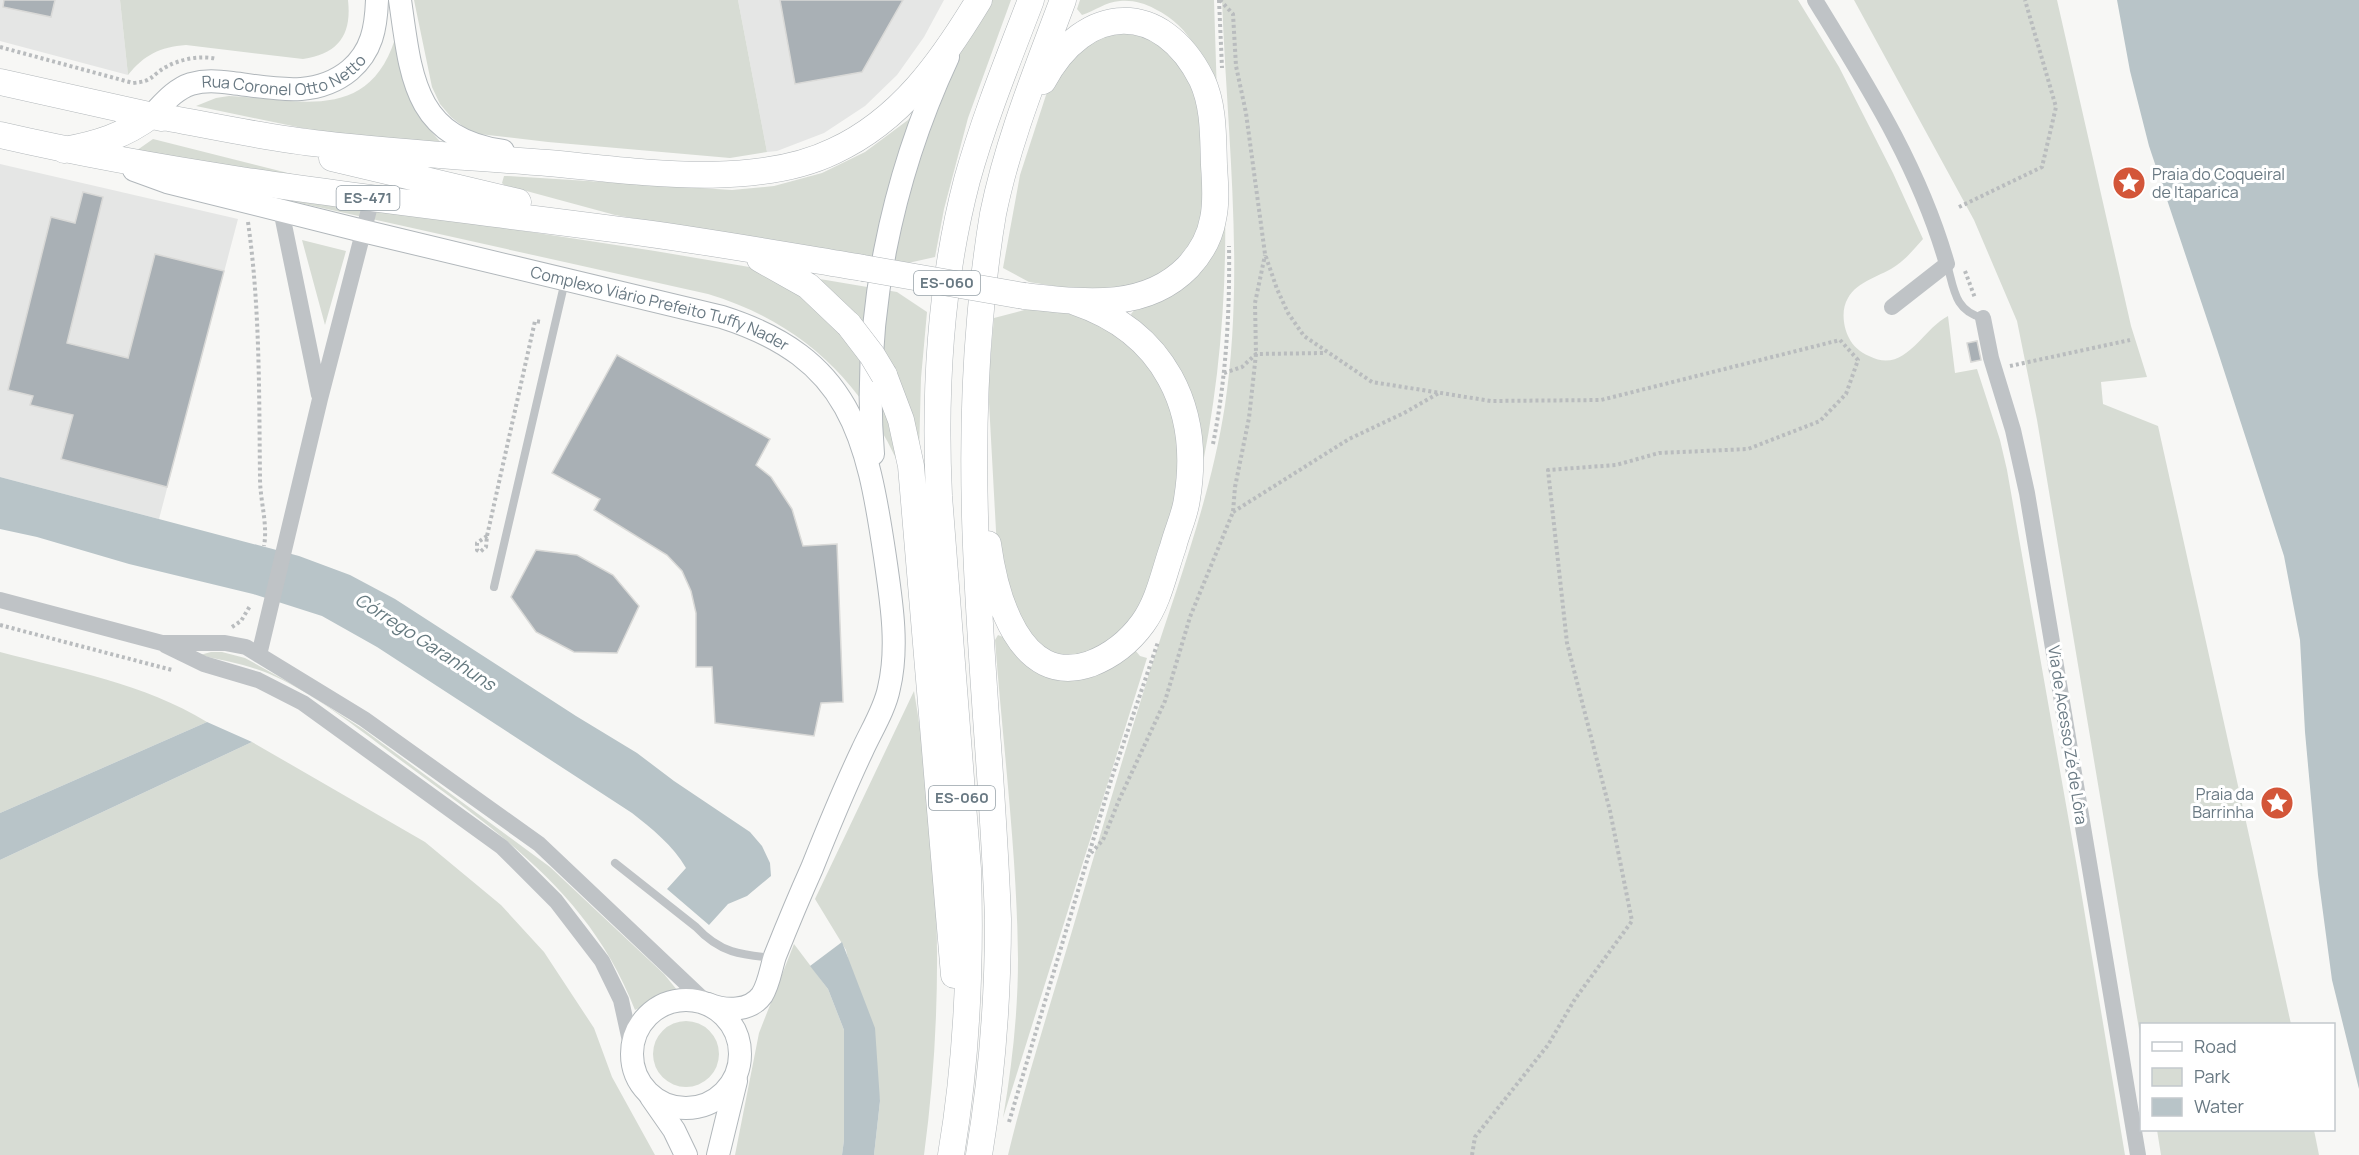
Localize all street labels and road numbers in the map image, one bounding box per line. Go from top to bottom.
street label: Rua Coronel Otto Netto [201,50,371,100]
road number: ES-471 [336,186,400,210]
street label: Complexo Viário Prefeito Tuffy Nader [528,260,794,356]
road number: ES-060 [914,271,980,295]
street label: Via de Acesso Zé de Lôra [2043,644,2093,826]
road number: ES-060 [929,786,995,810]

